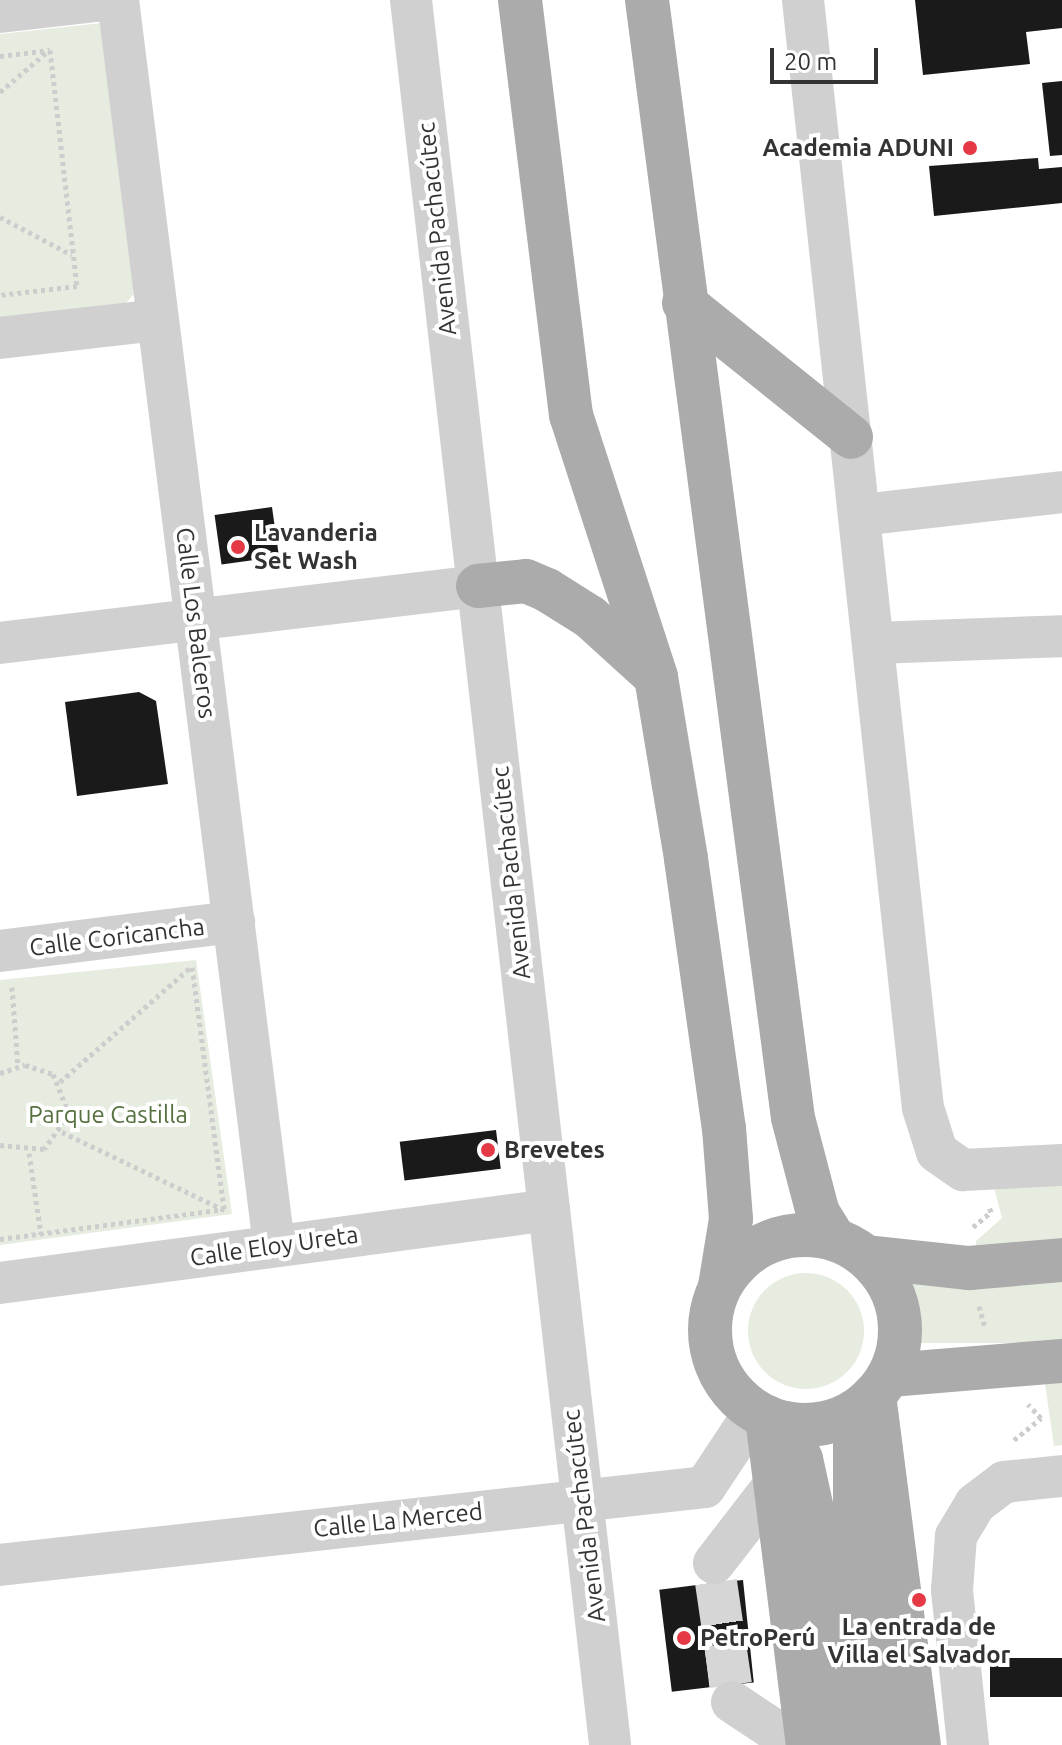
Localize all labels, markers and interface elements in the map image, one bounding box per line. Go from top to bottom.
scale bar [774,32,882,82]
text: 20 m [784,48,837,75]
street label: Avenida Pachacútec [411,121,463,337]
place label: Academia ADUNI [762,134,954,162]
marker: Academia ADUNI [961,139,979,157]
place label: Lavanderia Set Wash [254,519,378,575]
street label: Calle Los Balceros [170,526,222,720]
marker: Lavanderia Set Wash [229,538,247,556]
street label: Avenida Pachacútec [485,765,537,981]
street label: Calle Coricancha [28,912,206,962]
park label: Parque Castilla [28,1101,188,1129]
place label: Brevetes [504,1136,605,1164]
marker: Brevetes [479,1141,497,1159]
street label: Calle Eloy Ureta [188,1220,360,1272]
street label: Avenida Pachacútec [557,1408,611,1624]
street label: Calle La Merced [312,1497,484,1543]
marker: La entrada de Villa el Salvador [910,1591,928,1609]
place label: La entrada de Villa el Salvador [828,1613,1010,1669]
place label: PetroPerú [700,1624,816,1652]
marker: PetroPerú [675,1629,693,1647]

